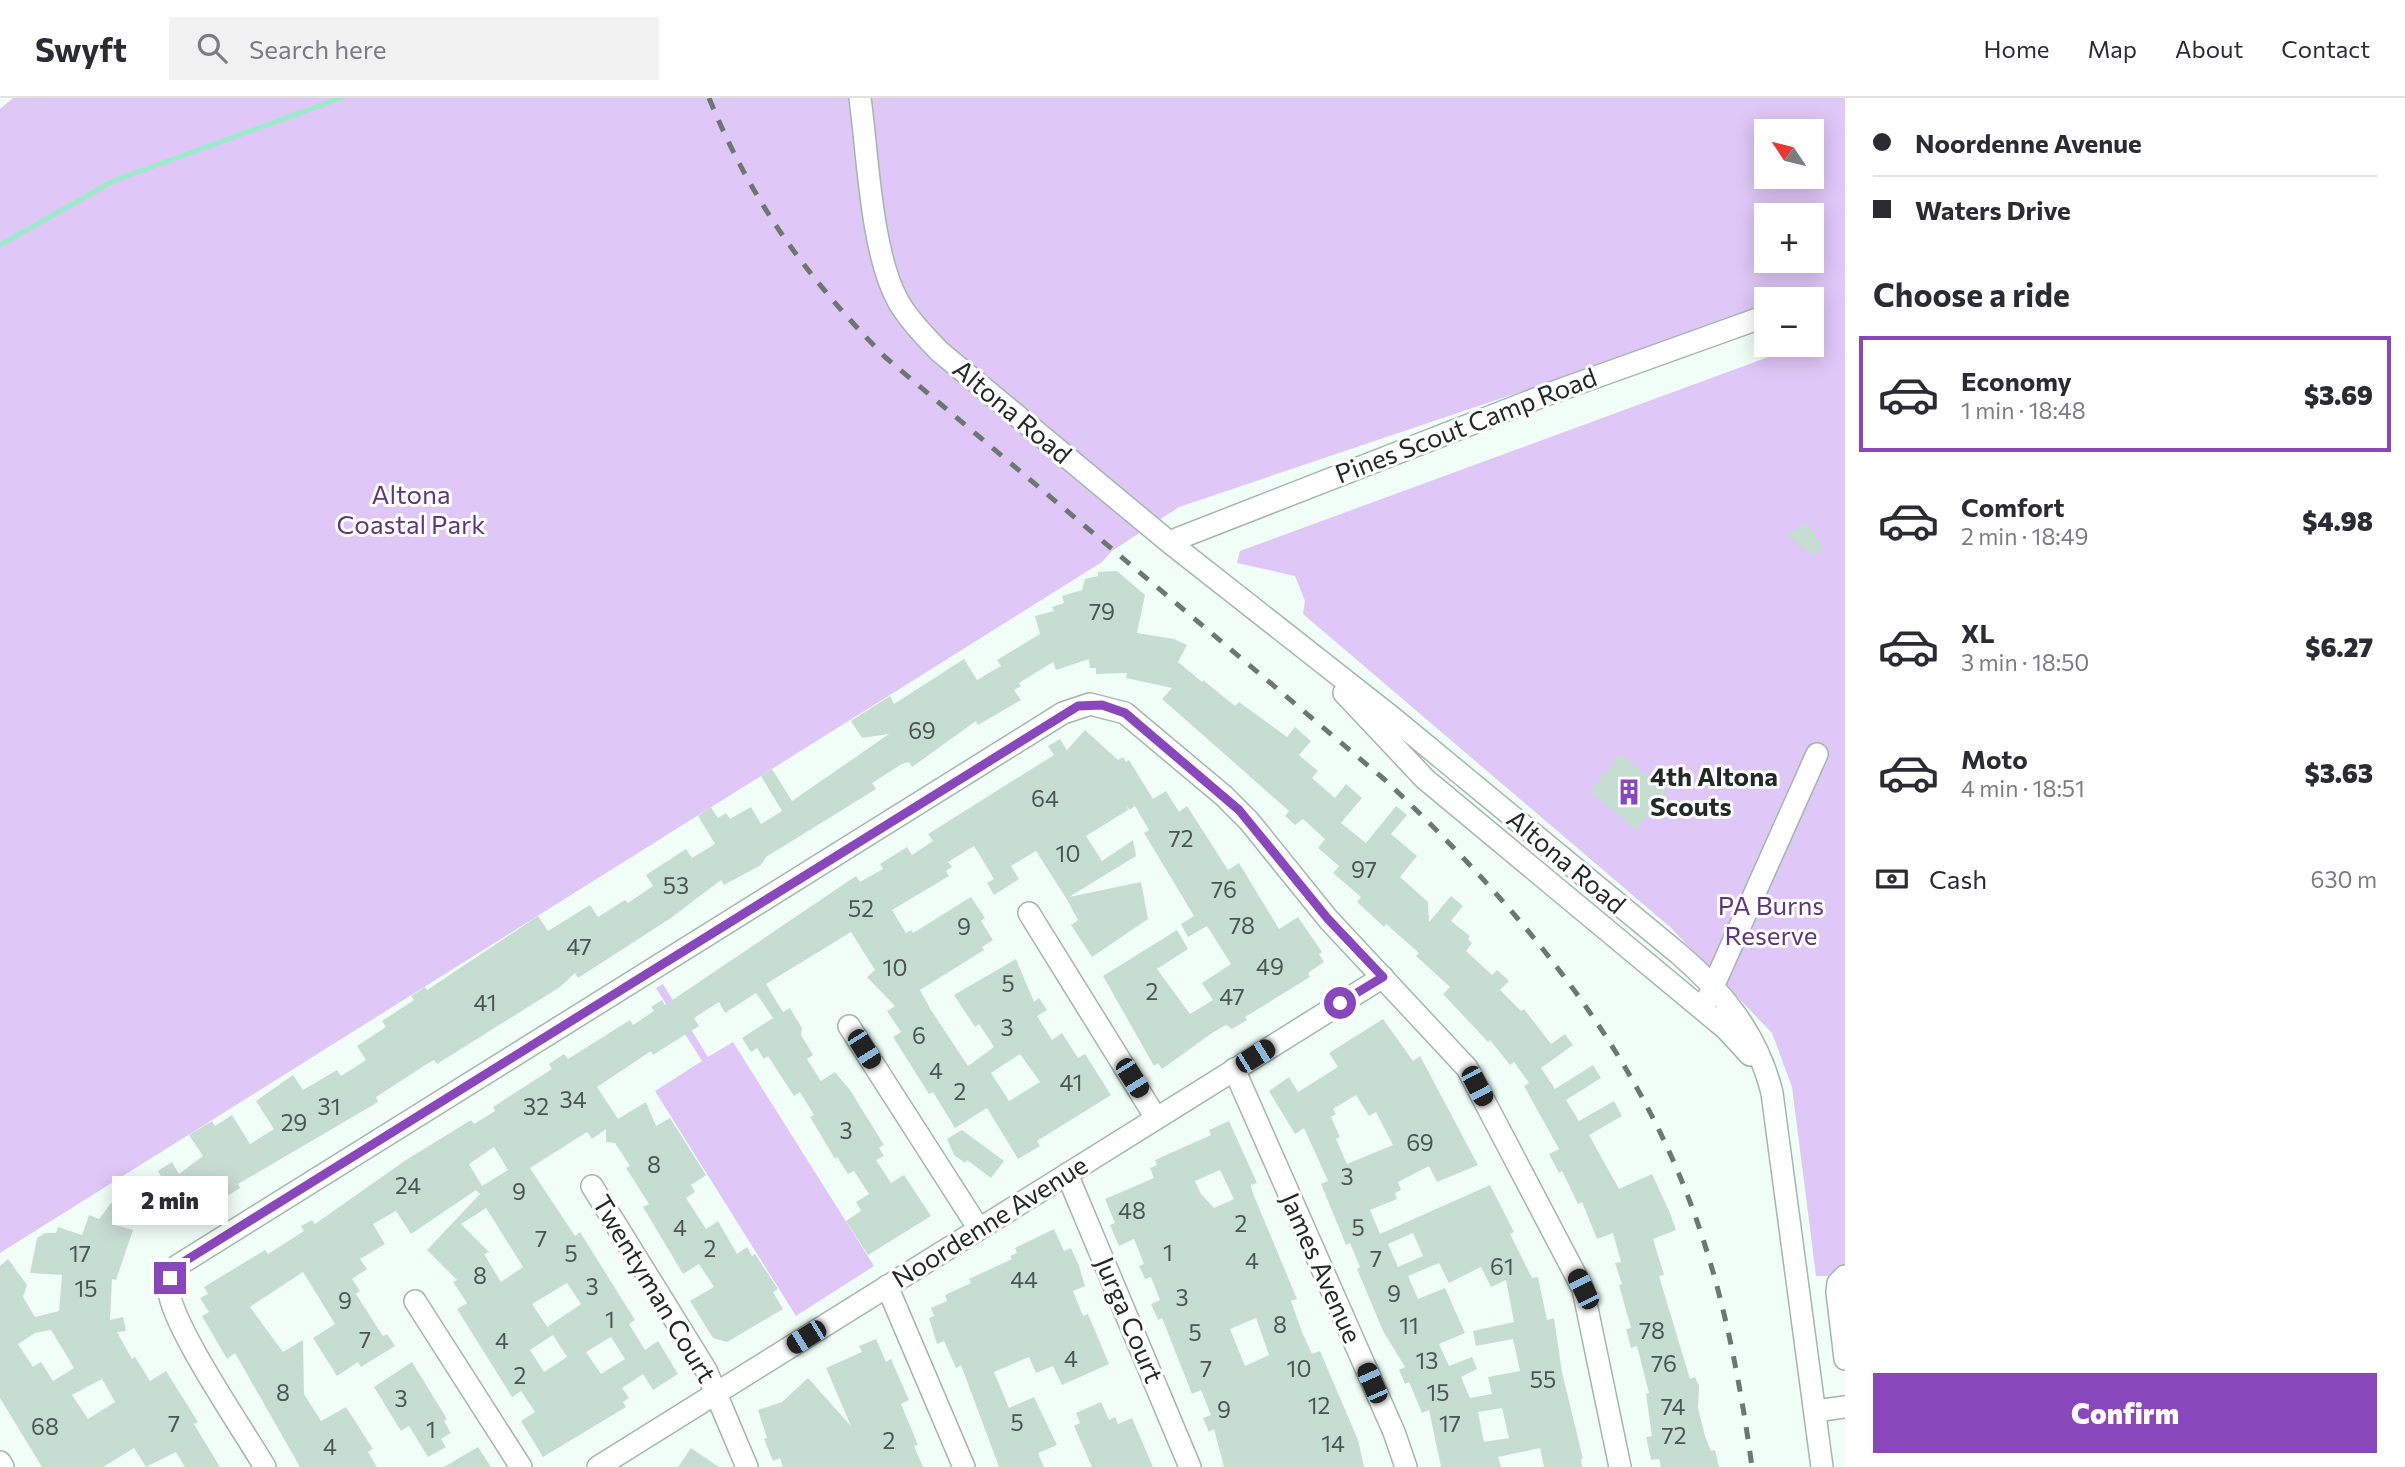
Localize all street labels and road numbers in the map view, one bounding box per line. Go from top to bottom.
street label: Altona Road [948,352,1078,469]
street label: Pines Scout Camp Road [1330,360,1601,489]
street label: Altona Road [1502,802,1632,919]
street label: Noordenne Avenue [886,1148,1093,1293]
street label: James Avenue [1275,1188,1369,1347]
street label: Twentyman Court [587,1189,723,1388]
street label: Jurga Court [1090,1252,1171,1387]

